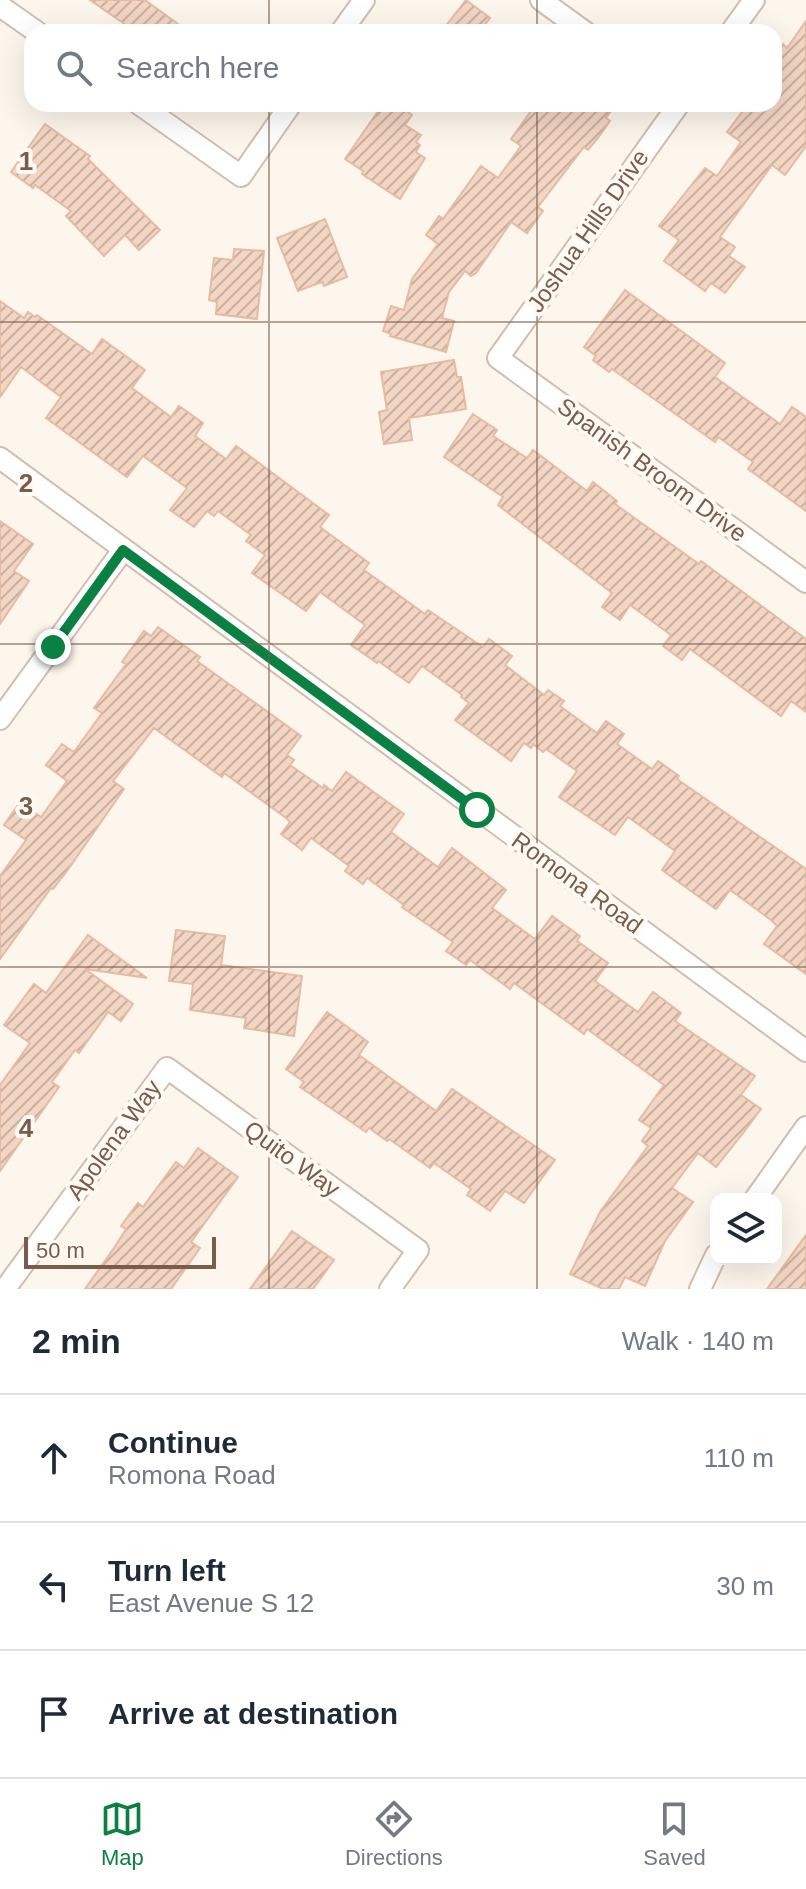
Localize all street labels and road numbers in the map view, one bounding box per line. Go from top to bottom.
street label: Joshua Hills Drive [521,144,654,317]
street label: Spanish Broom Drive [553,392,752,547]
street label: Romona Road [507,826,648,939]
street label: Apolena Way [61,1074,166,1205]
street label: Quito Way [239,1115,345,1202]

